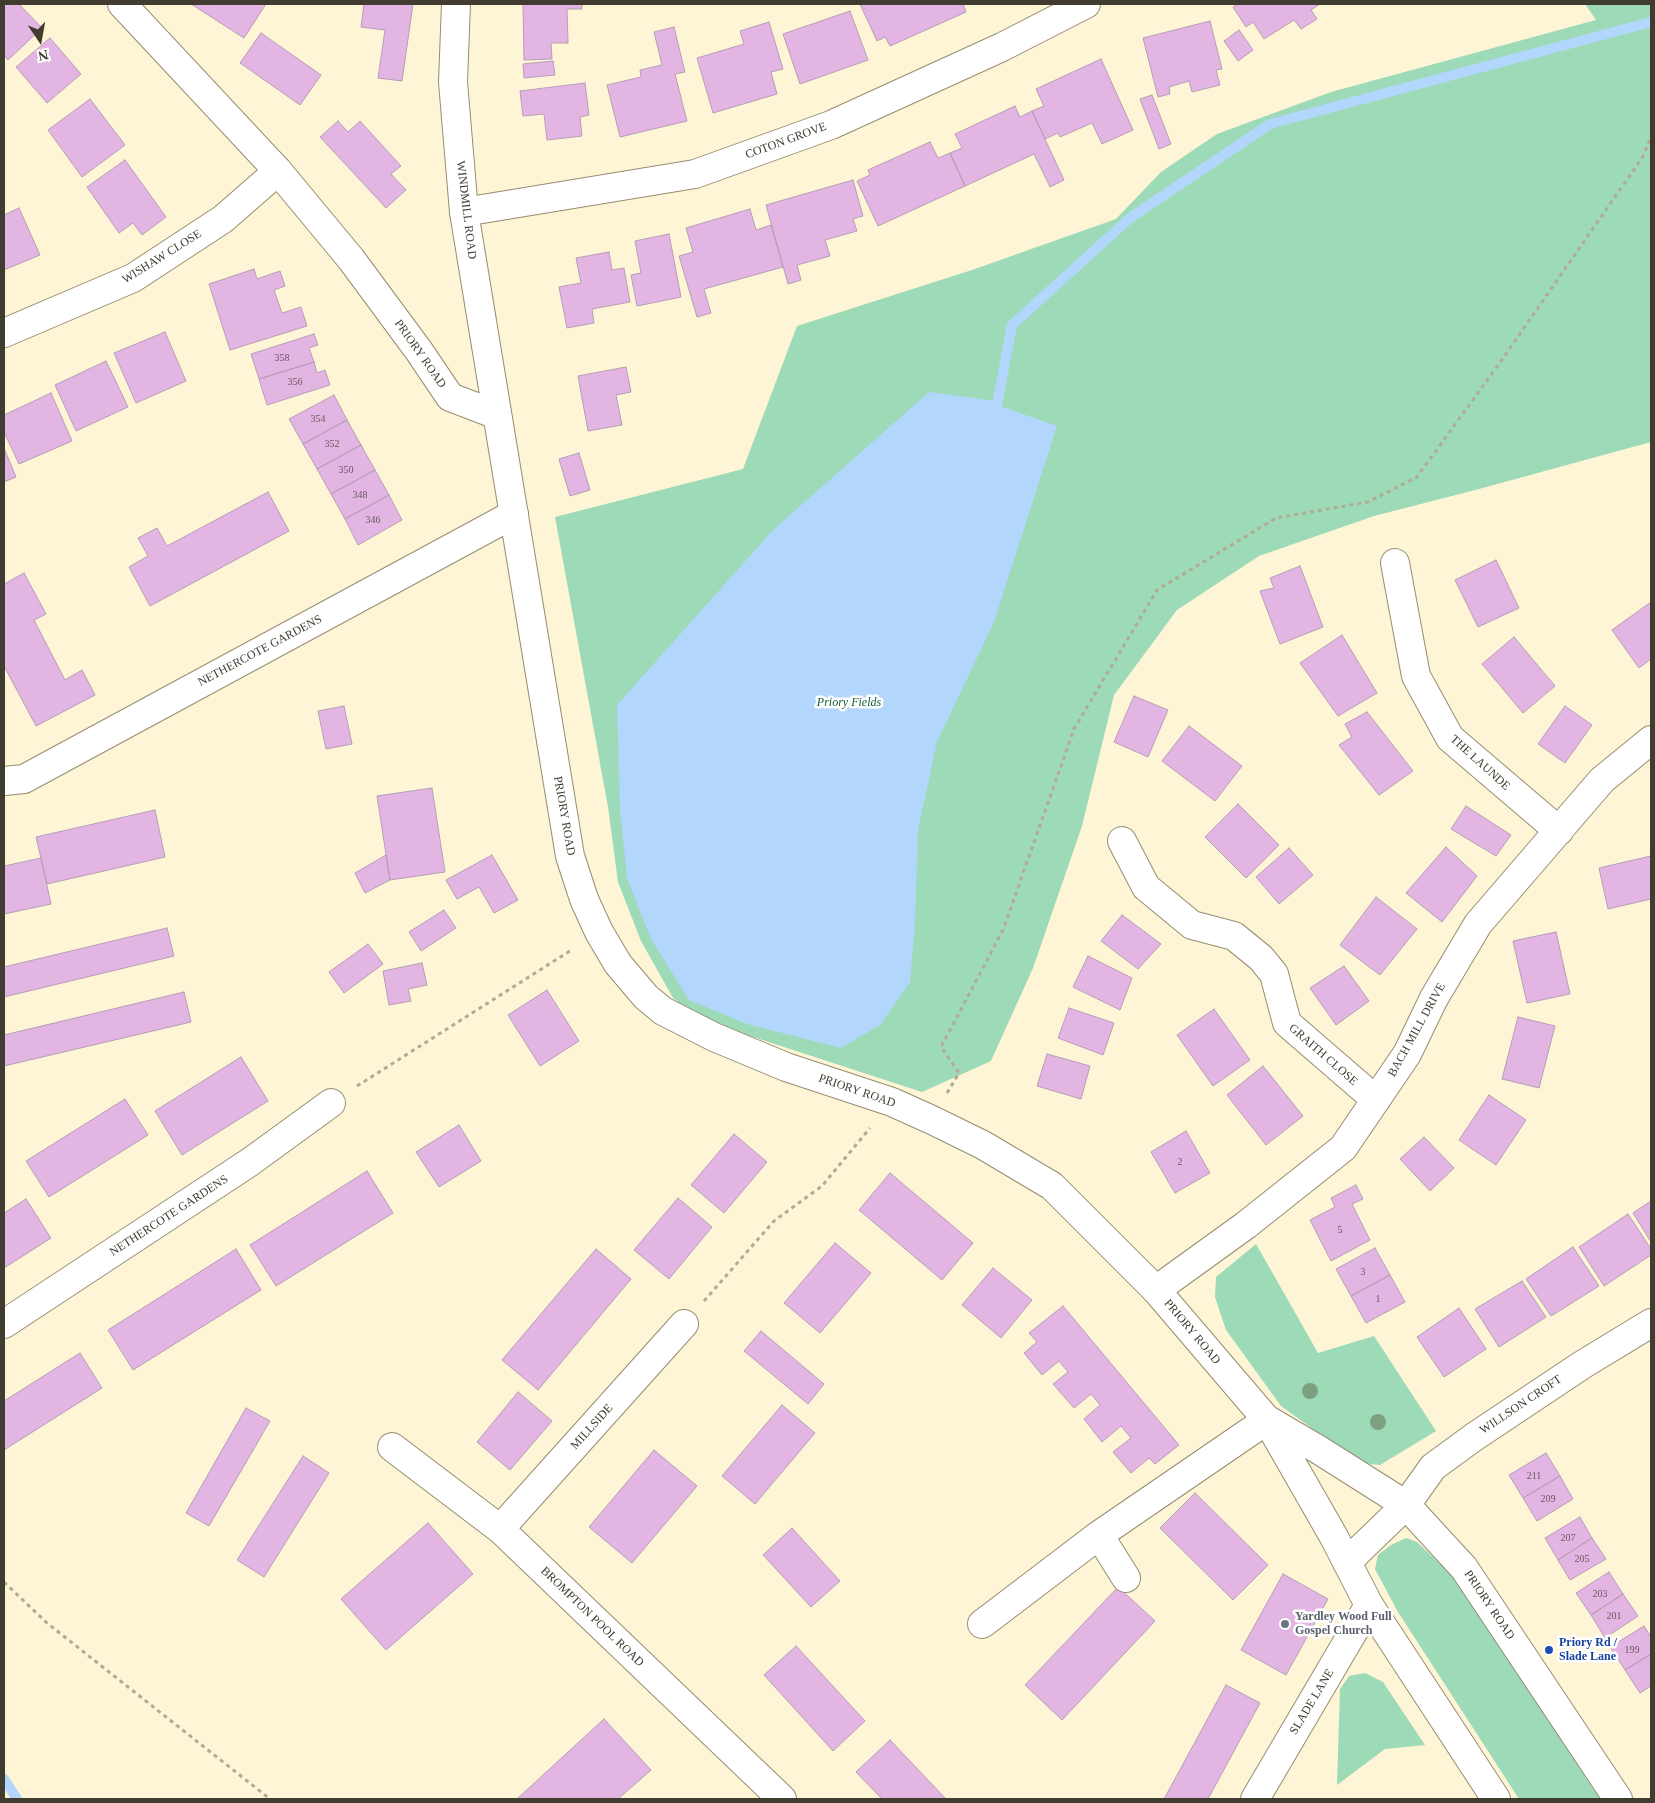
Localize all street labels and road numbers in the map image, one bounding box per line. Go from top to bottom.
street label: COTON GROVE [743,120,829,162]
street label: WINDMILL ROAD [453,160,479,260]
street label: WISHAW CLOSE [120,227,204,287]
street label: PRIORY ROAD [391,317,449,391]
street label: NETHERCOTE GARDENS [196,612,324,690]
street label: THE LAUNDE [1447,732,1513,794]
street label: PRIORY ROAD [550,775,578,857]
street label: BACH MILL DRIVE [1385,980,1449,1080]
street label: GRAITH CLOSE [1286,1021,1360,1089]
street label: PRIORY ROAD [817,1071,897,1111]
street label: NETHERCOTE GARDENS [107,1172,231,1260]
street label: PRIORY ROAD [1161,1297,1223,1367]
street label: WILLSON CROFT [1477,1372,1565,1438]
street label: MILLSIDE [568,1401,616,1453]
street label: BROMPTON POOL ROAD [537,1564,647,1670]
street label: PRIORY ROAD [1461,1568,1517,1642]
street label: SLADE LANE [1287,1667,1337,1737]

